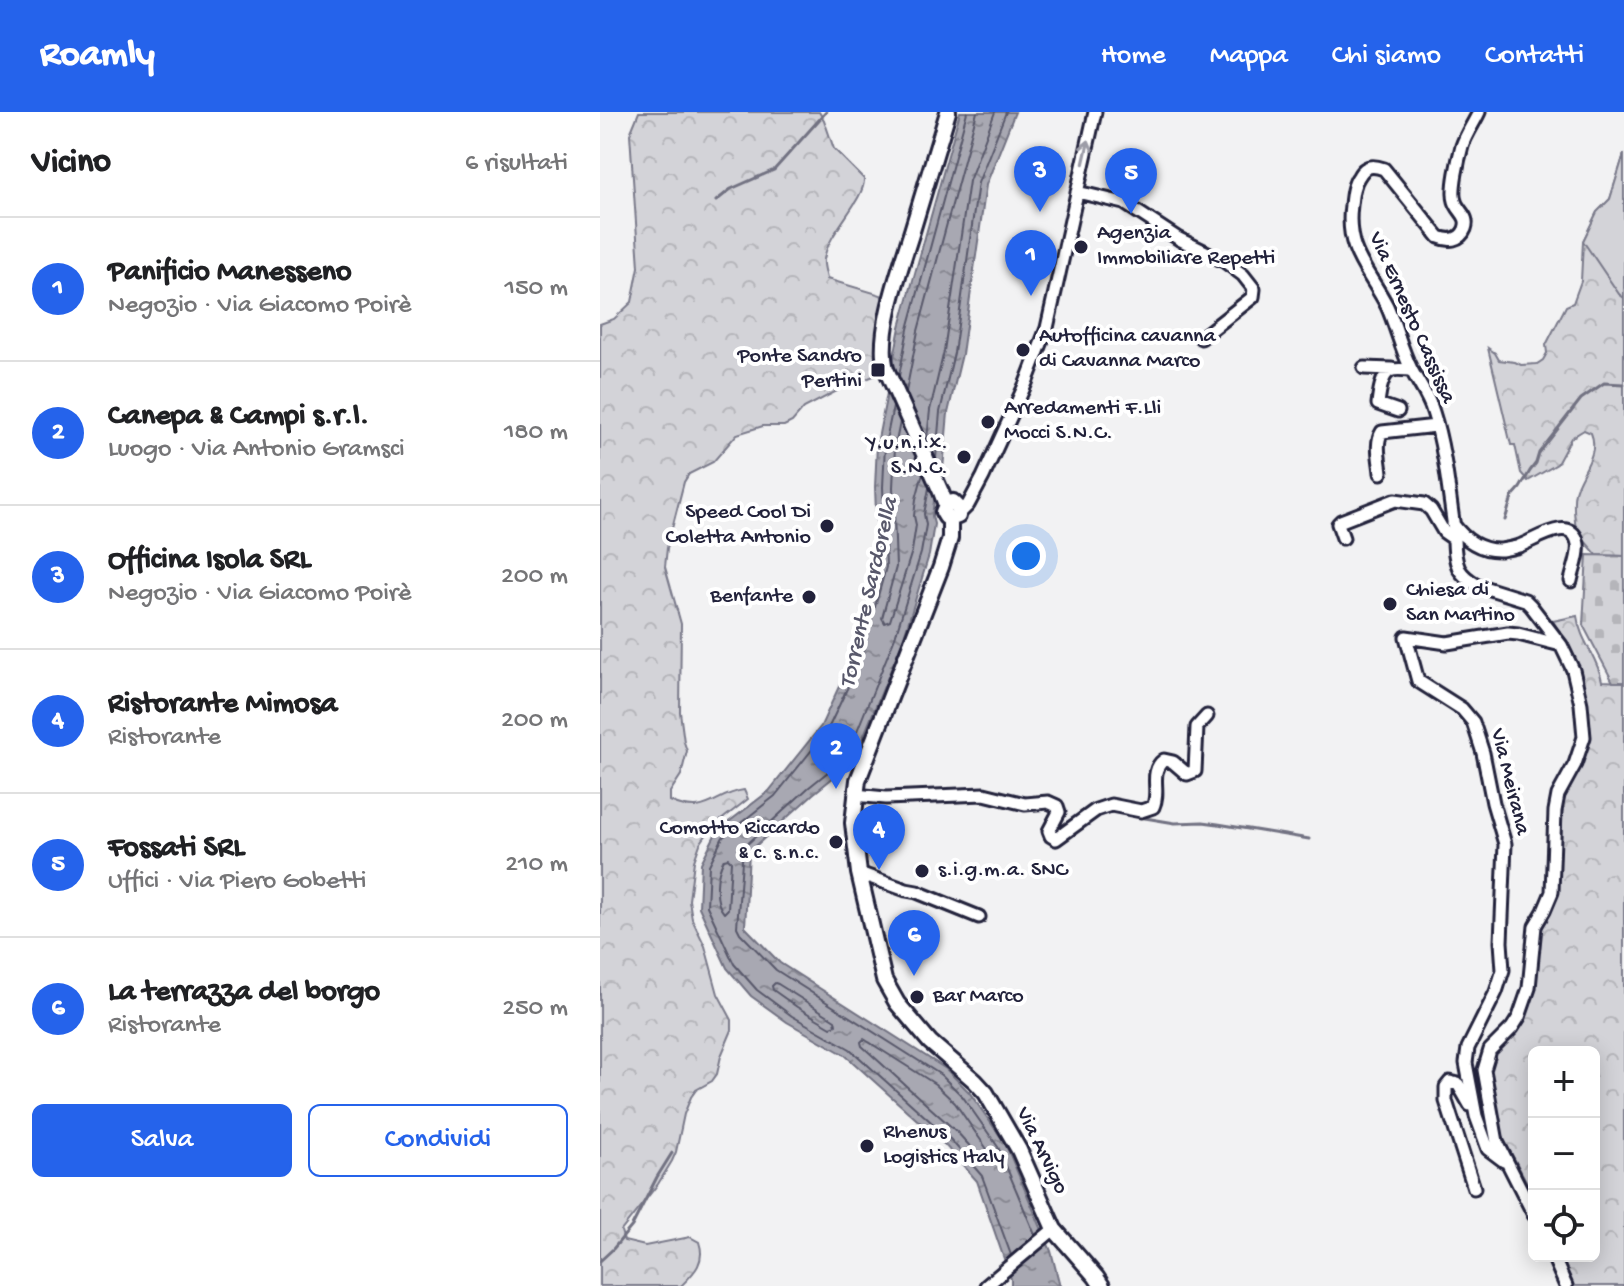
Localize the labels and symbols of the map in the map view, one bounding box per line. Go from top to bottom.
one-way arrow [1079,140,1094,165]
pin: 3 [1014,146,1066,212]
pin: 5 [1105,148,1157,214]
place label: Agenzia Immobiliare Repetti [1097,221,1275,272]
street label: Via Ernesto Cassissa [1361,227,1461,408]
pin: 1 [1005,230,1057,296]
marker: Agenzia Immobiliare Repetti [1072,238,1090,256]
place label: Autofficina cavanna di Cavanna Marco [1039,324,1217,375]
marker: Autofficina cavanna di Cavanna Marco [1014,341,1032,359]
place label: Ponte Sandro Pertini [736,344,862,395]
marker: Ponte Sandro Pertini [869,361,887,379]
place label: Arredamenti F.Lli Mocci S.N.C. [1004,396,1161,447]
marker: Arredamenti F.Lli Mocci S.N.C. [979,413,997,431]
place label: Y.u.n.i.x. S.N.C. [864,431,948,482]
marker: Y.u.n.i.x. S.N.C. [955,448,973,466]
water label: Torrente Sardorella [834,493,906,691]
place label: Speed Cool Di Coletta Antonio [666,500,811,551]
marker: Speed Cool Di Coletta Antonio [818,517,836,535]
your location [1006,536,1046,576]
place label: Chiesa di San Martino [1406,578,1515,629]
place label: Benfante [709,584,794,610]
marker: Benfante [800,588,818,606]
marker: Chiesa di San Martino [1381,595,1399,613]
pin: 2 [810,723,862,789]
street label: Via Meirana [1483,725,1535,839]
pin: 4 [853,804,905,870]
place label: Comotto Riccardo & c. s.n.c. [659,816,820,867]
marker: Comotto Riccardo & c. s.n.c. [827,833,845,851]
place label: s.i.g.m.a. SNC [938,858,1070,884]
marker: s.i.g.m.a. SNC [913,862,931,880]
pin: 6 [888,910,940,976]
place label: Bar Marco [932,984,1024,1010]
marker: Bar Marco [908,988,926,1006]
street label: Via Arvigo [1008,1102,1073,1199]
place label: Rhenus Logistics Italy [883,1120,1005,1171]
marker: Rhenus Logistics Italy [858,1137,876,1155]

